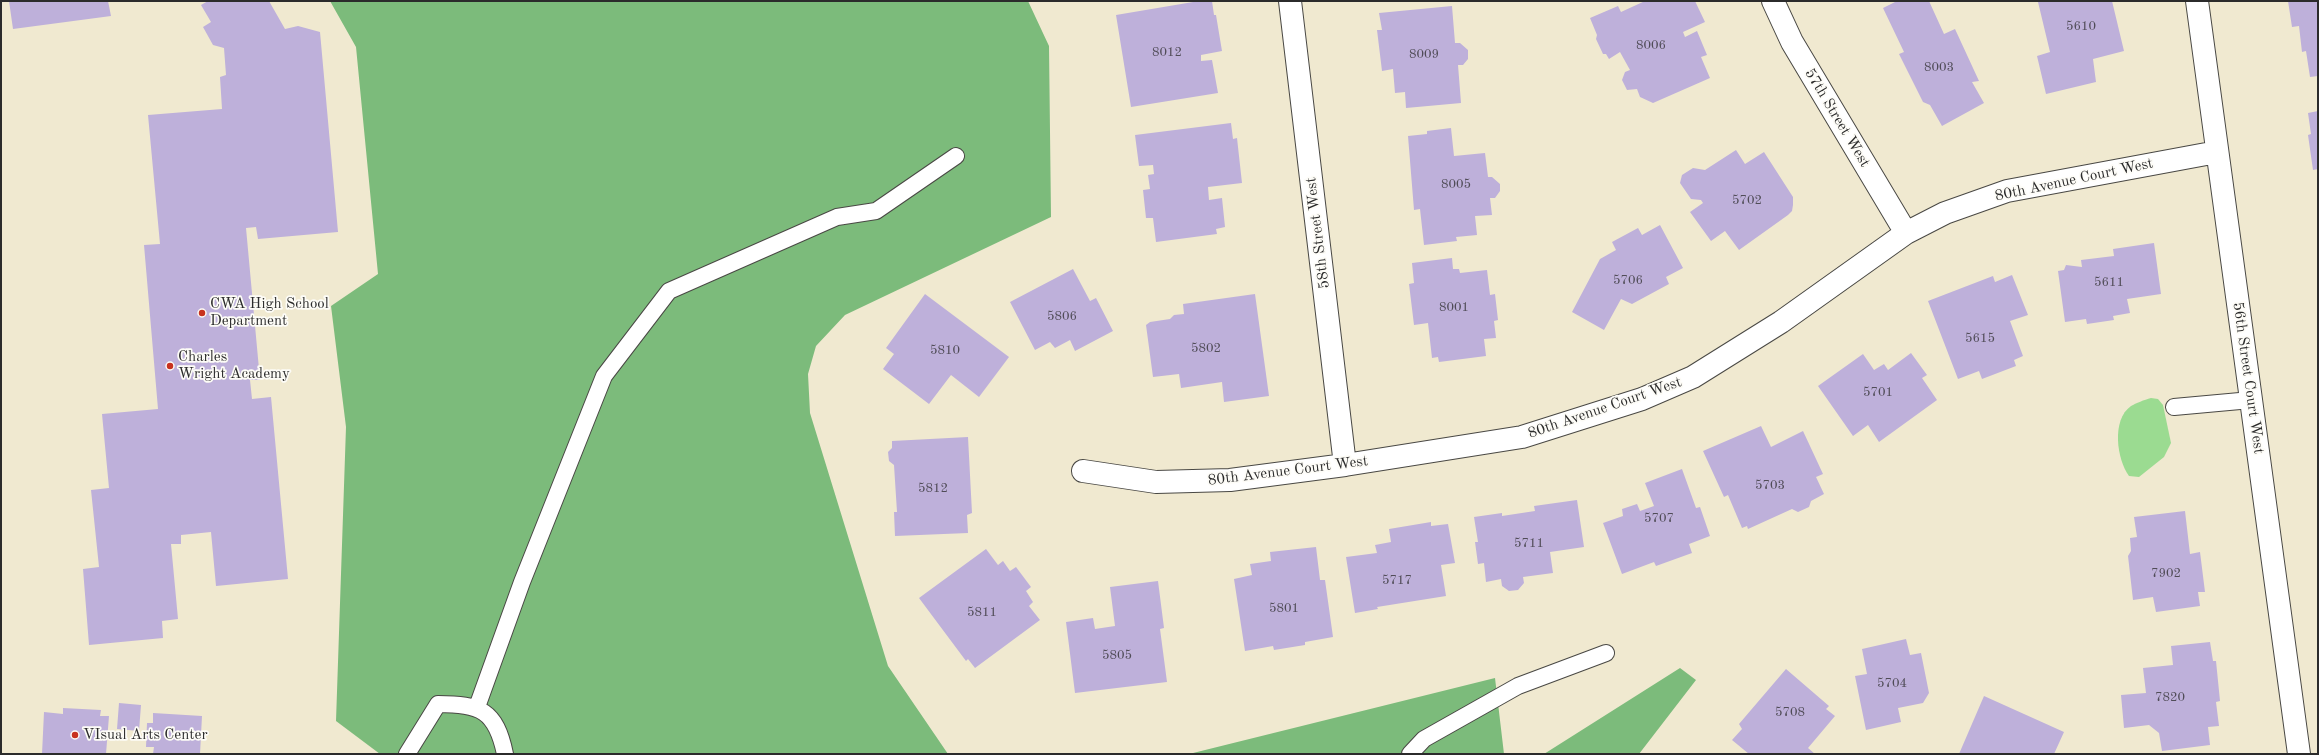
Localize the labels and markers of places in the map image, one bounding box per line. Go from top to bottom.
place label: CWA High School Department [210,295,329,330]
marker: CWA High School Department [197,308,207,318]
place label: Charles Wright Academy [178,348,290,383]
marker: Charles Wright Academy [165,361,175,371]
place label: VIsual Arts Center [83,726,208,744]
marker: VIsual Arts Center [70,730,80,740]

